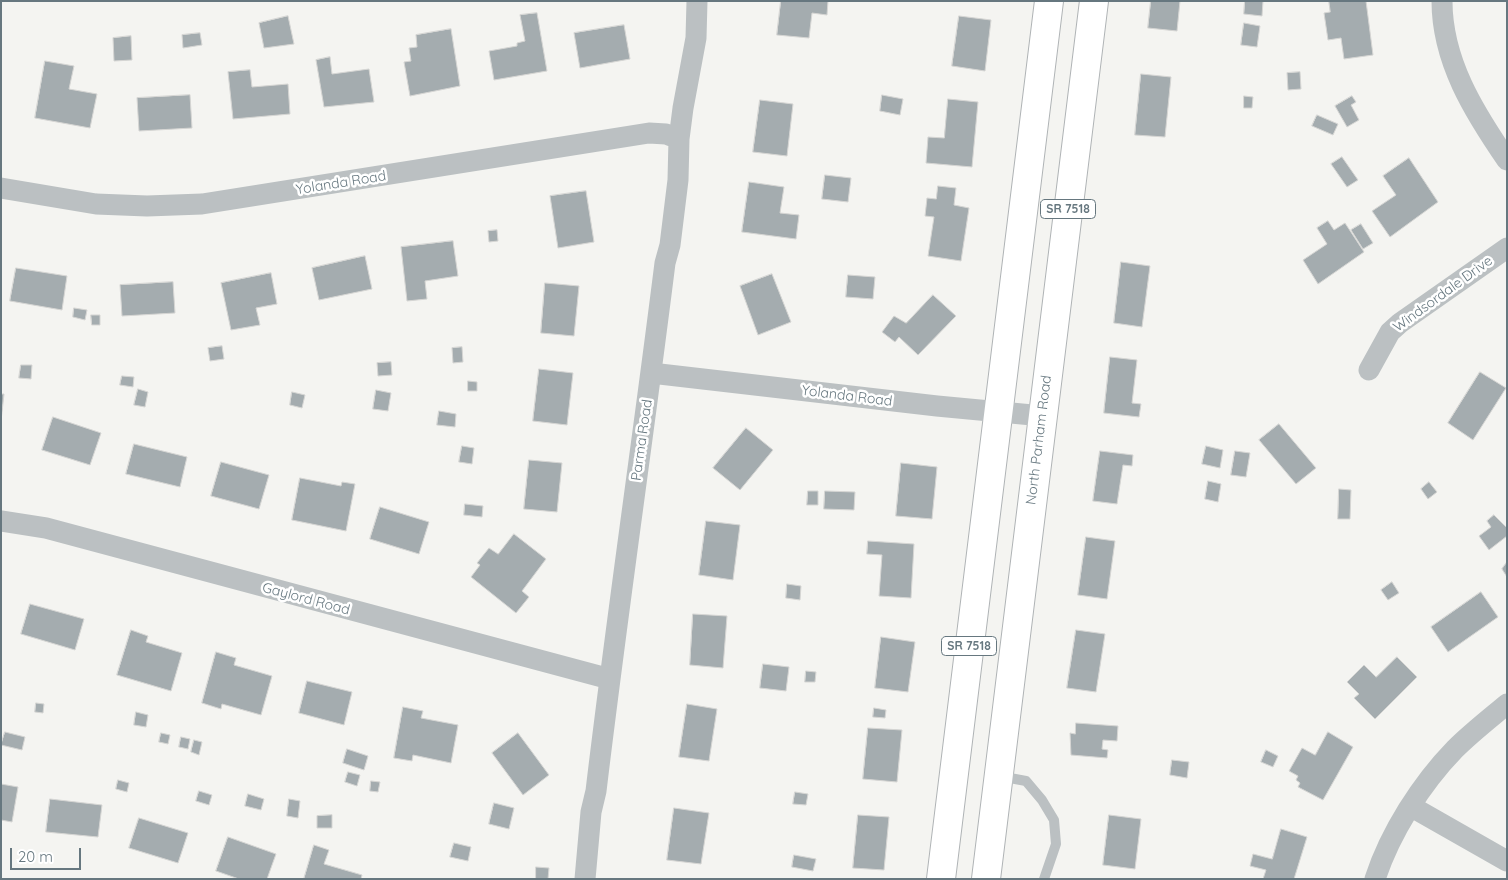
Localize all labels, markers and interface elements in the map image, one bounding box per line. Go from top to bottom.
street label: Yolanda Road [295,168,387,198]
road number: SR 7518 [1040,200,1096,218]
street label: Windsordale Drive [1390,252,1496,336]
street label: North Parham Road [1023,374,1055,506]
street label: Yolanda Road [801,382,893,410]
street label: Parma Road [628,398,656,482]
street label: Gaylord Road [260,579,352,619]
road number: SR 7518 [942,636,996,656]
scale bar [12,838,84,870]
text: 20 m [18,847,53,866]

